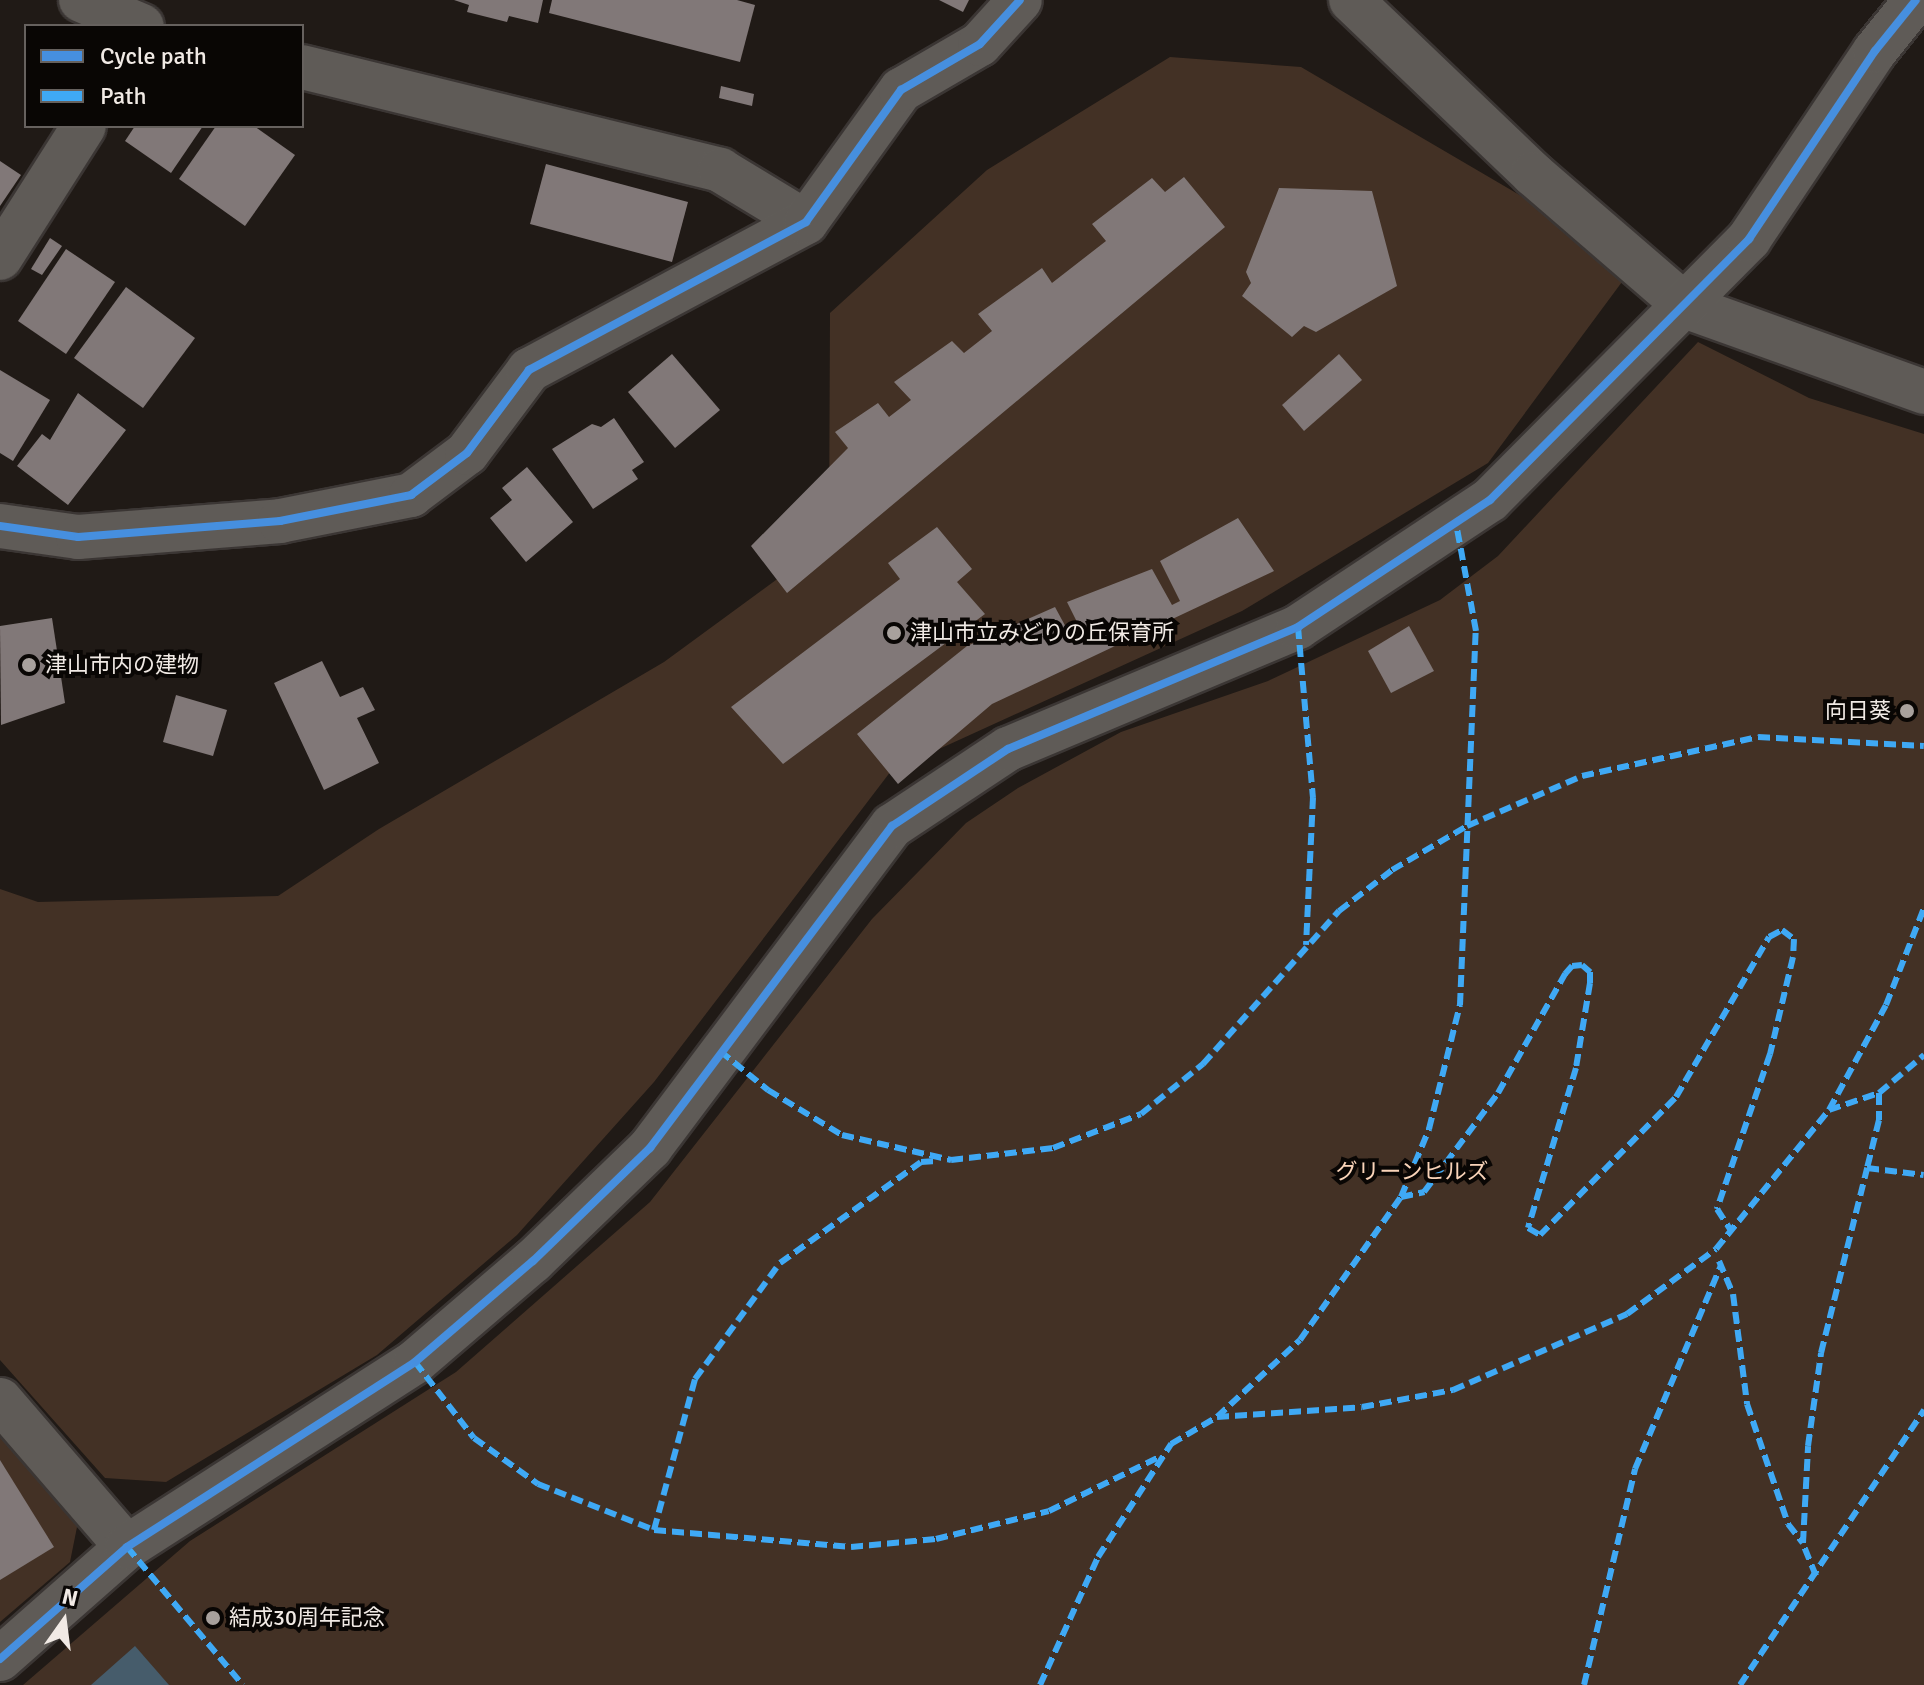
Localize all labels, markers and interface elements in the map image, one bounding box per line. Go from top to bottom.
legend [24,24,304,128]
text: Cycle path [100,41,207,71]
text: Path [100,81,146,111]
place label: 津山市立みどりの丘保育所 [910,620,1174,646]
marker: 津山市立みどりの丘保育所 [885,624,903,642]
place label: 津山市内の建物 [45,652,199,678]
marker: 津山市内の建物 [20,656,38,674]
place label: 向日葵 [1825,698,1891,724]
marker: 向日葵 [1898,702,1916,720]
park label: グリーンヒルズ [1335,1159,1489,1185]
north arrow [24,1581,104,1661]
text: N [59,1582,81,1612]
place label: 結成30周年記念 [229,1605,385,1631]
marker: 結成30周年記念 [204,1609,222,1627]

